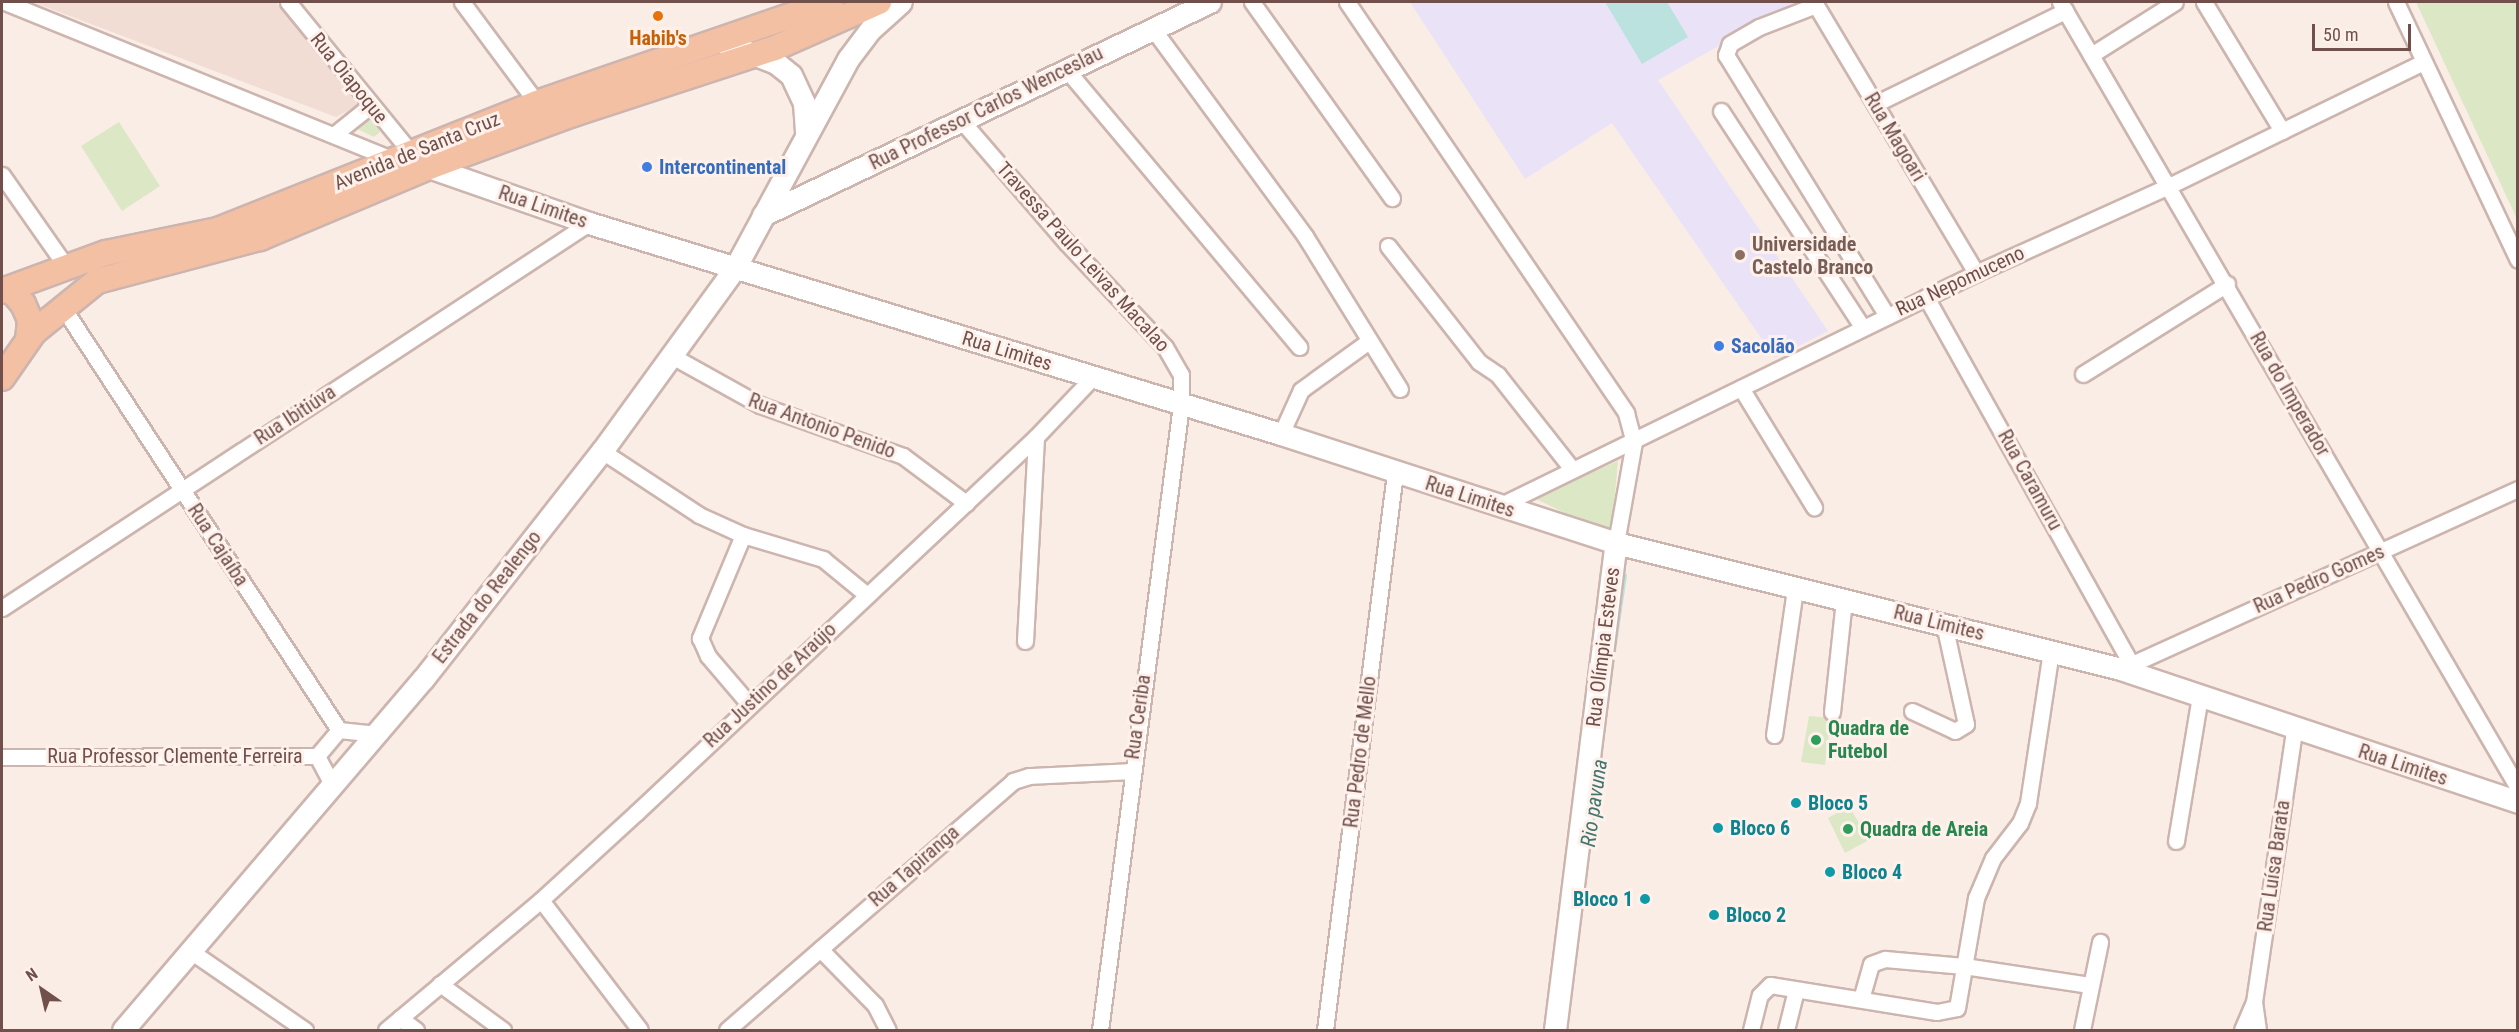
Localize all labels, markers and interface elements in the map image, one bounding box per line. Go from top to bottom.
marker: Habib's [651,9,665,23]
scale bar [2315,12,2414,50]
text: 50 m [2323,24,2358,45]
place label: Habib's [629,26,687,50]
street label: Rua Oiapoque [305,28,393,128]
street label: Rua Professor Carlos Wenceslau [865,41,1107,175]
street label: Rua Magoari [1859,88,1931,186]
street label: Avenida de Santa Cruz [331,107,503,195]
place label: Intercontinental [659,155,786,179]
street label: Travessa Paulo Leivas Macalao [991,157,1175,357]
marker: Intercontinental [640,160,654,174]
street label: Rua Limites [495,181,591,233]
place label: Universidade Castelo Branco [1752,232,1873,279]
street label: Rua Nepomuceno [1892,241,2028,321]
marker: Universidade Castelo Branco [1733,248,1747,262]
street label: Rua Limites [959,326,1055,376]
street label: Rua do Imperador [2245,328,2335,460]
place label: Sacolão [1731,334,1795,358]
marker: Sacolão [1712,339,1726,353]
street label: Rua Ibitiúva [250,380,340,450]
street label: Rua Antonio Penido [745,388,899,464]
street label: Rua Caramuru [1993,426,2067,534]
street label: Rua Limites [1422,471,1518,523]
street label: Rua Cajaíba [182,499,254,591]
street label: Estrada do Realengo [428,526,546,668]
street label: Rua Pedro Gomes [2250,539,2388,619]
street label: Rua Olímpia Esteves [1581,566,1625,728]
street label: Rua Limites [1891,600,1987,646]
street label: Rua Justino de Araújo [699,617,841,753]
street label: Rua Ceriba [1120,673,1156,761]
street label: Rua Pedro de Mello [1339,675,1381,829]
place label: Quadra de Futebol [1828,716,1909,763]
marker: Quadra de Futebol [1809,733,1823,747]
street label: Rua Limites [2355,739,2451,791]
street label: Rua Professor Clemente Ferreira [47,744,303,768]
water label: Rio pavuna [1575,758,1613,848]
place label: Bloco 5 [1808,791,1868,815]
marker: Bloco 5 [1789,796,1803,810]
street label: Rua Luísa Barata [2253,799,2295,933]
place label: Bloco 6 [1730,816,1790,840]
place label: Quadra de Areia [1860,817,1988,841]
street label: Rua Tapiranga [864,820,964,912]
marker: Bloco 6 [1711,821,1725,835]
marker: Quadra de Areia [1841,822,1855,836]
place label: Bloco 4 [1842,860,1902,884]
marker: Bloco 4 [1823,865,1837,879]
place label: Bloco 1 [1573,887,1633,911]
marker: Bloco 1 [1638,892,1652,906]
place label: Bloco 2 [1726,903,1786,927]
marker: Bloco 2 [1707,908,1721,922]
north arrow [12,960,72,1020]
text: N [22,964,41,985]

